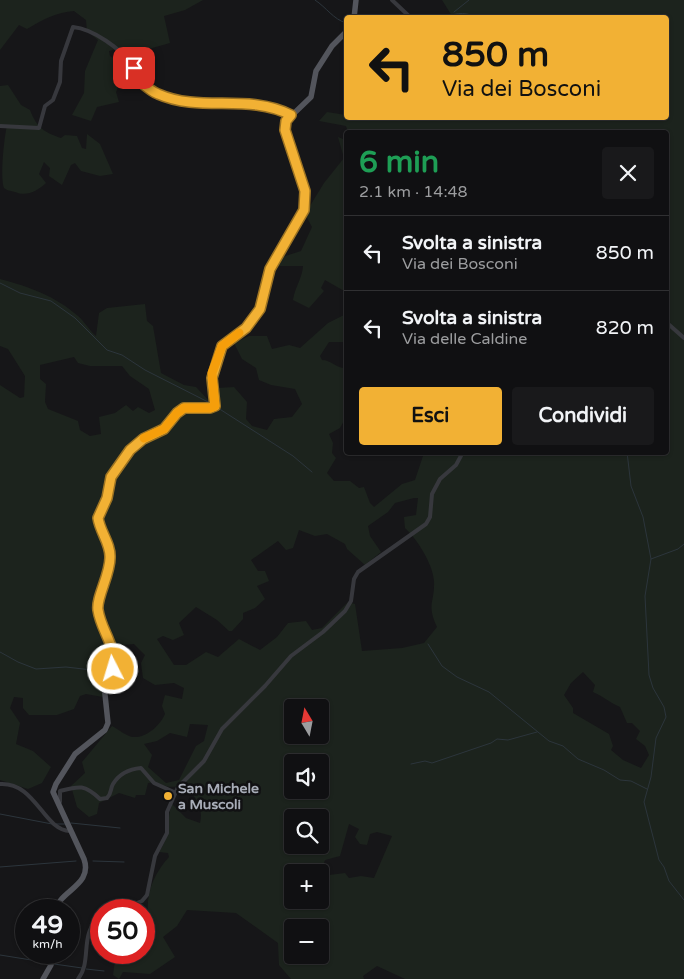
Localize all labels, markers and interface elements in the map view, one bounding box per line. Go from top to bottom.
text: 850 m [442,34,549,76]
icon: left [359,35,424,100]
pin [113,47,155,89]
icon: arrive [120,54,148,82]
text: Via dei Bosconi [442,76,601,102]
text: 6 min [359,144,439,181]
button: close [602,147,654,199]
text: 2.1 km · 14:48 [359,182,468,202]
text: Svolta a sinistra [402,232,542,254]
icon: left [359,239,387,267]
text: 850 m [596,242,654,264]
text: Via dei Bosconi [402,254,518,274]
text: Svolta a sinistra [402,307,542,329]
icon: left [359,314,387,342]
text: 820 m [596,317,654,339]
text: Via delle Caldine [402,329,527,349]
button: Esci [359,387,502,445]
button: Condividi [512,387,654,445]
position arrow [86,642,138,694]
north arrow [284,699,329,744]
map controls [284,699,329,964]
button: sound [284,754,329,799]
place label: San Michele a Muscoli [178,780,259,813]
marker: San Michele a Muscoli [162,790,174,802]
button: search [284,809,329,854]
button: + [284,864,329,909]
speed limit sign: 50 [90,899,155,964]
text: 49 [32,910,63,940]
button: − [284,919,329,964]
text: km/h [32,937,63,951]

